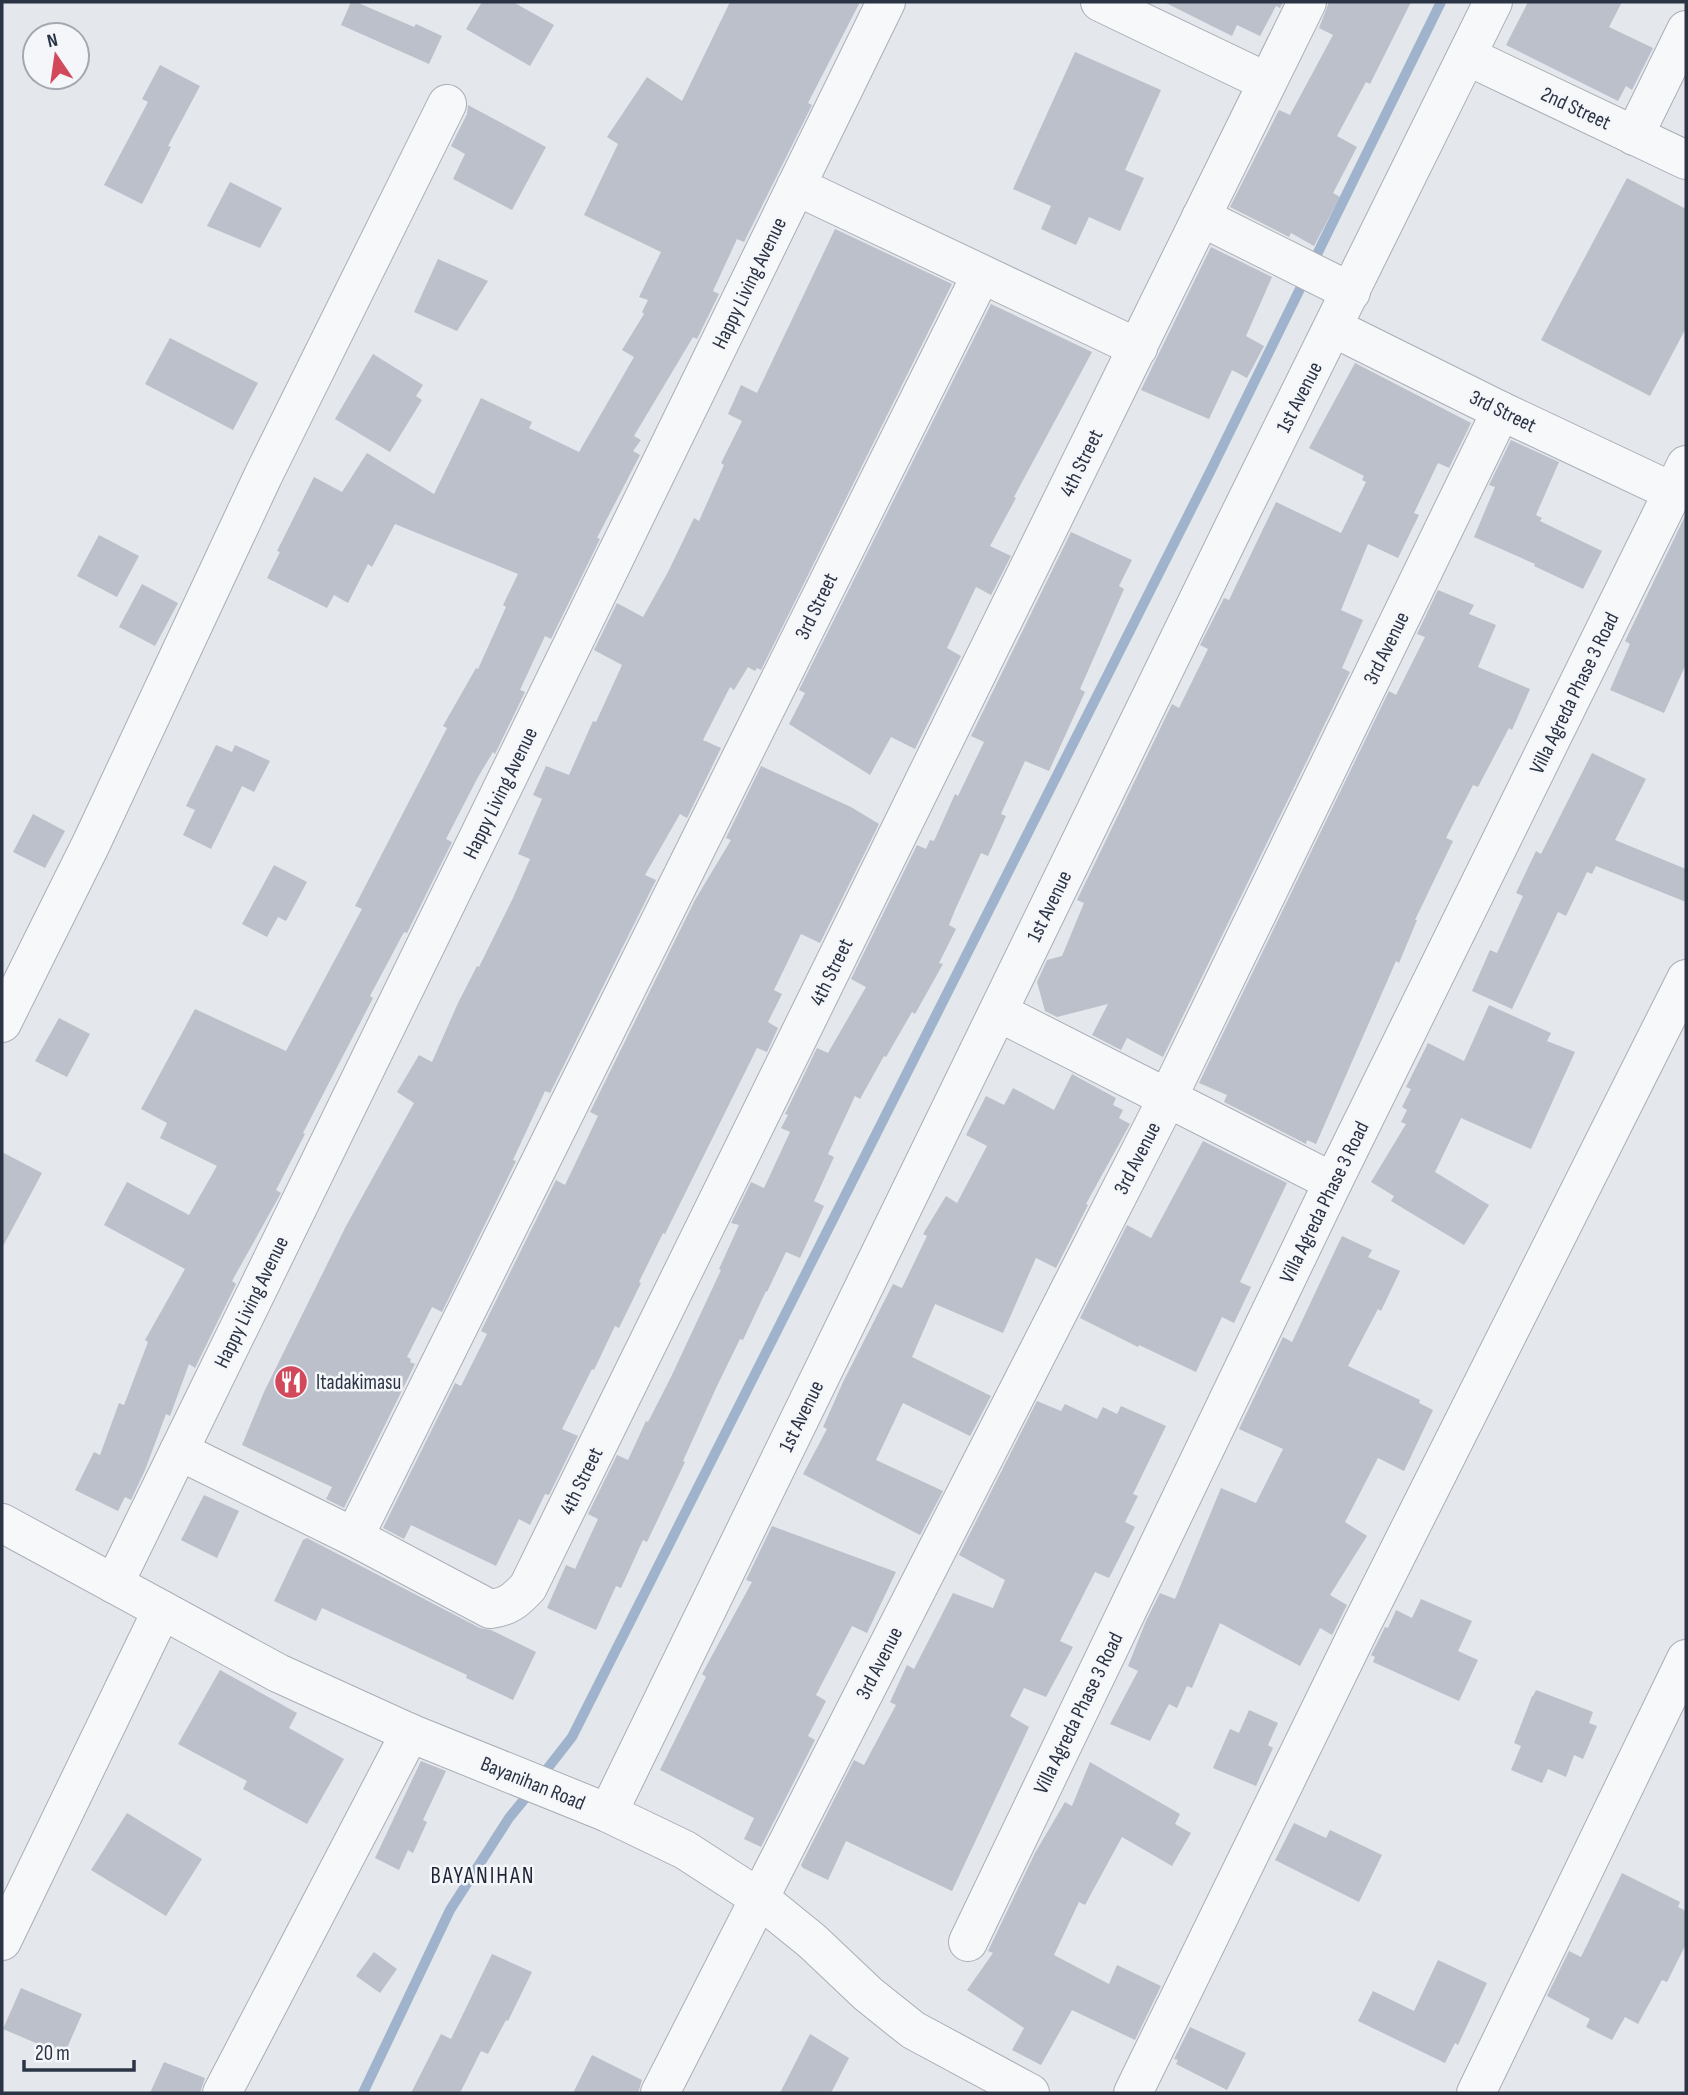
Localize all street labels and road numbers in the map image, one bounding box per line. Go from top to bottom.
street label: 2nd Street [1537,81,1615,135]
street label: Happy Living Avenue [707,213,792,353]
street label: 1st Avenue [1271,358,1328,437]
street label: 3rd Street [1465,385,1540,438]
street label: 4th Street [1054,425,1108,501]
street label: 3rd Street [790,569,843,644]
street label: 3rd Avenue [1358,608,1415,689]
street label: Villa Agreda Phase 3 Road [1524,608,1624,778]
street label: Happy Living Avenue [458,723,543,863]
street label: 1st Avenue [1022,867,1077,946]
street label: 4th Street [804,934,858,1010]
street label: Villa Agreda Phase 3 Road [1274,1117,1374,1287]
street label: 3rd Avenue [1109,1118,1166,1199]
street label: Happy Living Avenue [209,1232,294,1372]
street label: 1st Avenue [774,1377,829,1456]
street label: 4th Street [554,1443,608,1519]
street label: 3rd Avenue [851,1623,908,1704]
street label: Villa Agreda Phase 3 Road [1028,1628,1128,1798]
street label: Bayanihan Road [477,1751,589,1816]

